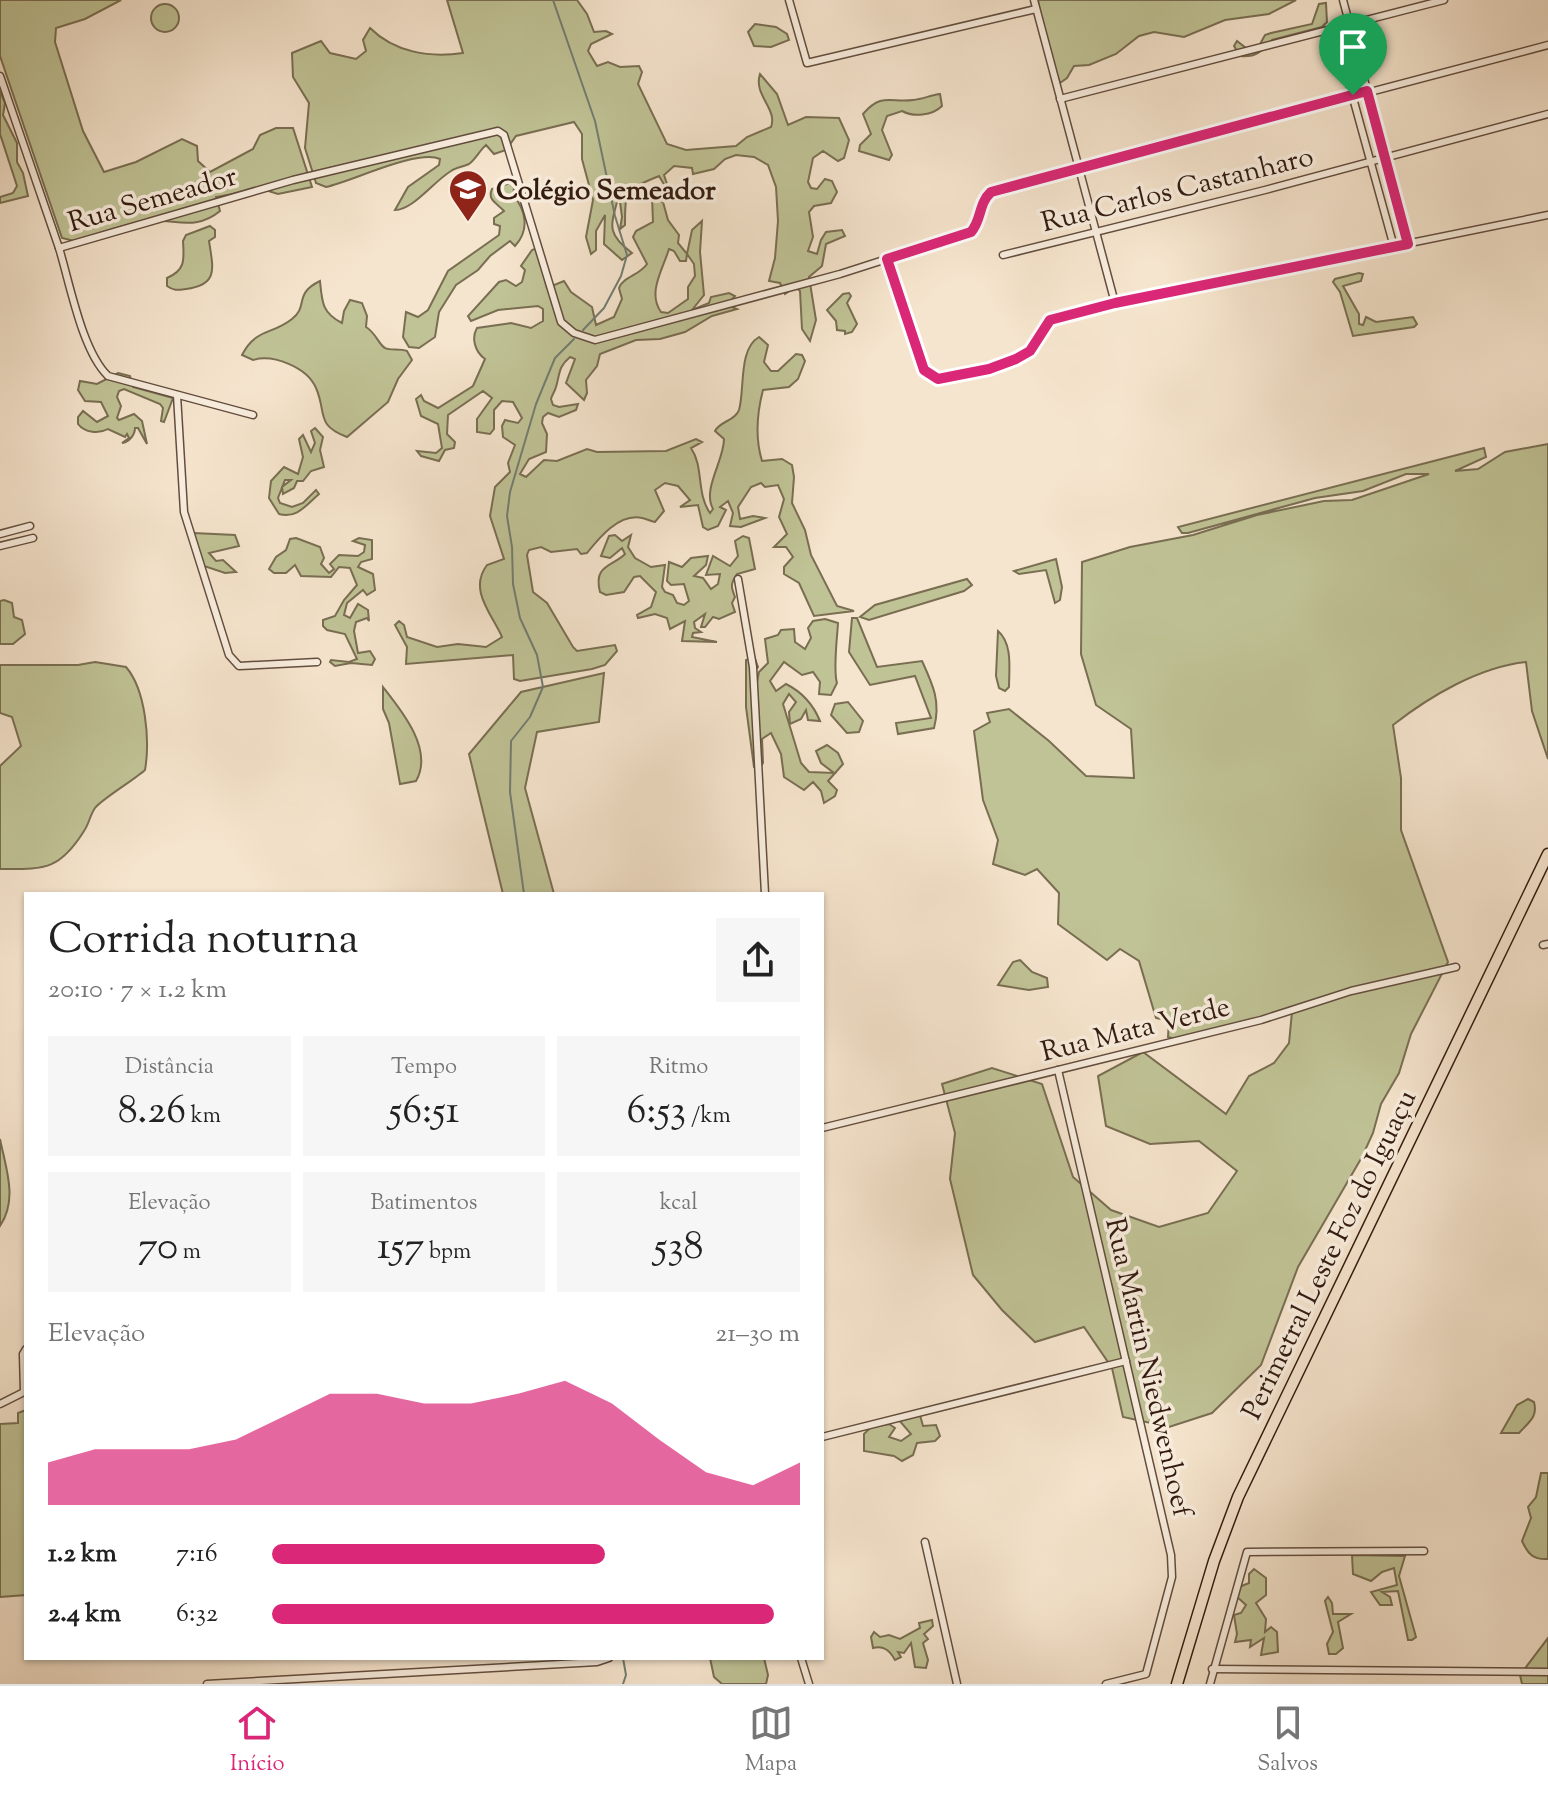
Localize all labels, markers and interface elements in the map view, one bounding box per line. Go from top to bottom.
pin [1319,13,1387,95]
icon: arrive [1331,25,1375,69]
street label: Rua Carlos Castanharo [1038,138,1318,244]
street label: Rua Semeador [64,158,242,244]
school or university icon: Colégio Semeador [447,168,489,223]
place label: Colégio Semeador [496,172,716,212]
text: Corrida noturna [48,910,359,973]
button: share [716,918,800,1002]
text: 20:10 · 7 × 1.2 km [48,972,227,1009]
street label: Rua Mata Verde [1037,988,1234,1074]
text: Distância [125,1052,214,1084]
text: Tempo [391,1052,457,1084]
text: Ritmo [649,1052,708,1084]
text: 8.26 [118,1084,186,1141]
text: 56:51 [389,1084,459,1141]
text: 6:53 [627,1084,686,1141]
street label: Perimetral Leste Foz do Iguaçu [1233,1084,1428,1427]
text: km [186,1101,221,1133]
text: /km [686,1101,731,1133]
text: Elevação [128,1188,210,1220]
text: Batimentos [371,1188,477,1220]
text: kcal [660,1188,698,1220]
street label: Rua Martin Niedwenhoef [1093,1214,1201,1522]
text: 70 [138,1220,178,1277]
text: 157 [377,1220,424,1277]
text: 538 [654,1220,704,1277]
text: m [178,1237,201,1269]
text: bpm [424,1237,471,1269]
text: Elevação [48,1316,145,1353]
text: 21–30 m [715,1316,800,1353]
text: 1.2 km [48,1536,117,1573]
text: 7:16 [176,1536,218,1573]
text: 2.4 km [48,1596,121,1633]
text: 6:32 [176,1596,218,1633]
tab: Início [230,1701,285,1781]
tab: Mapa [745,1701,797,1781]
tab: Salvos [1257,1701,1318,1781]

